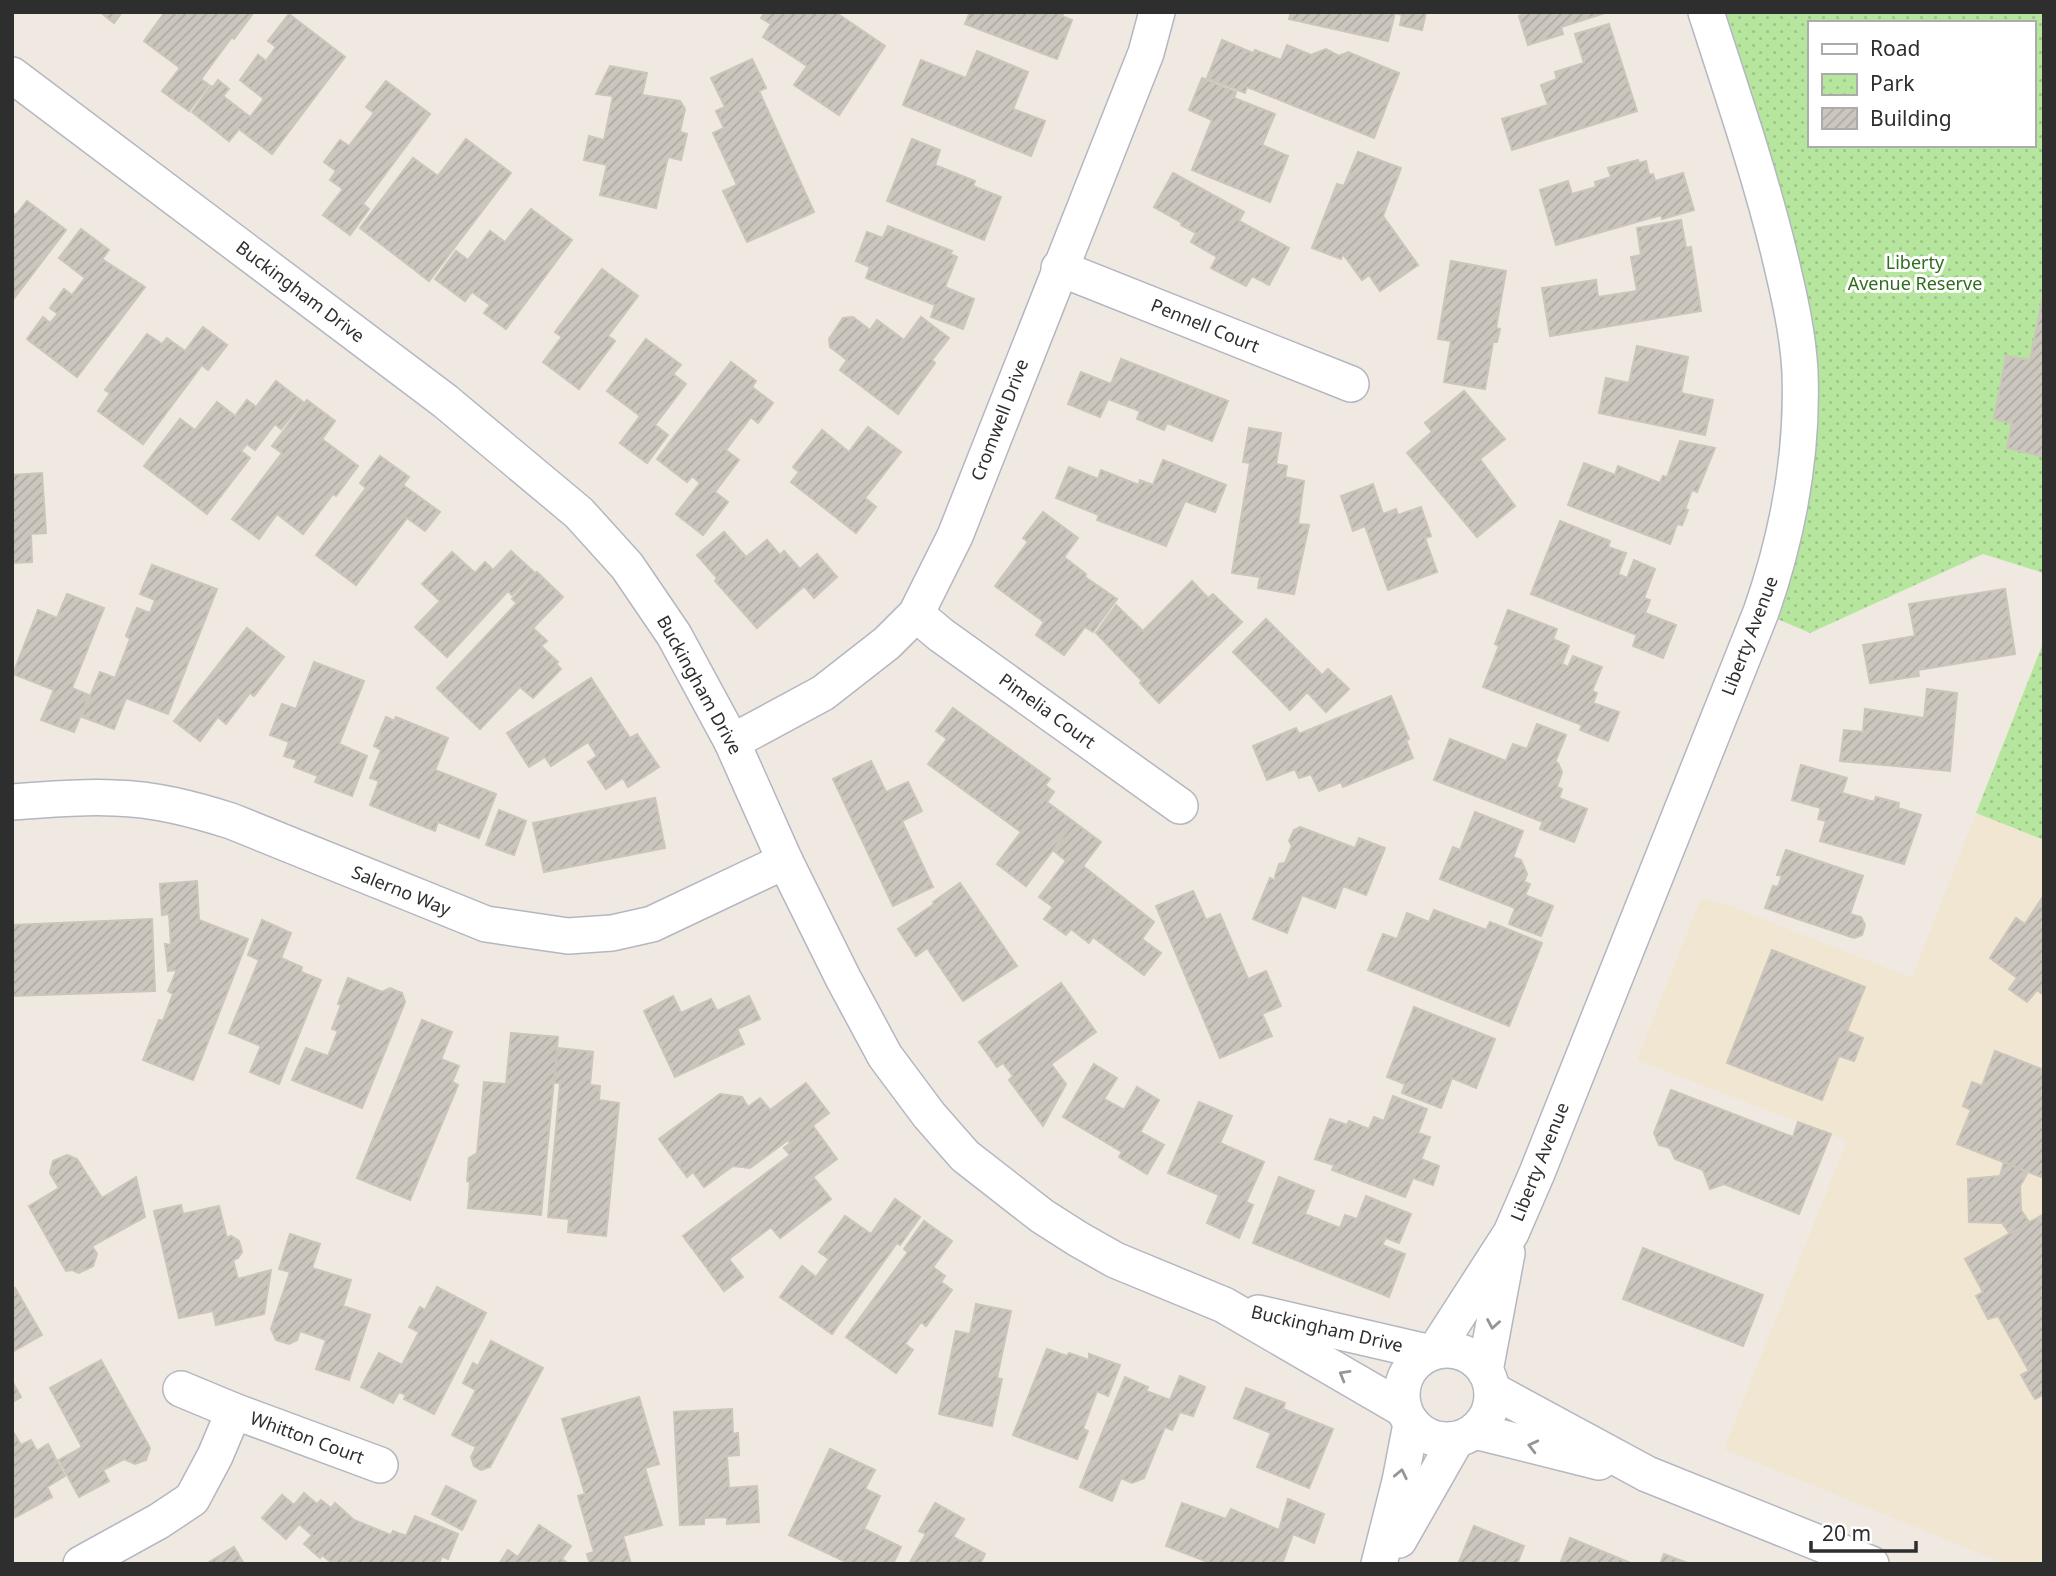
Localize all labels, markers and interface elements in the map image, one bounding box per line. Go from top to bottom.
legend [1808,21,2035,147]
text: Road [1870,34,1920,62]
text: Park [1870,69,1915,97]
text: Building [1870,104,1952,132]
street label: Buckingham Drive [231,235,370,347]
park label: Liberty Avenue Reserve [1848,250,1982,295]
street label: Pennell Court [1148,292,1264,358]
street label: Cromwell Drive [965,355,1033,484]
street label: Liberty Avenue [1715,572,1783,699]
street label: Buckingham Drive [652,611,748,758]
street label: Pimelia Court [994,667,1101,754]
street label: Salerno Way [348,859,455,921]
street label: Liberty Avenue [1504,1099,1574,1225]
street label: Buckingham Drive [1249,1299,1406,1357]
one-way arrow [1486,1318,1501,1330]
one-way arrow [1338,1370,1351,1383]
street label: Whitton Court [247,1405,368,1469]
one-way arrow [1527,1440,1539,1454]
one-way arrow [1393,1468,1408,1480]
scale bar [1811,1510,1916,1554]
text: 20 m [1822,1519,1871,1547]

